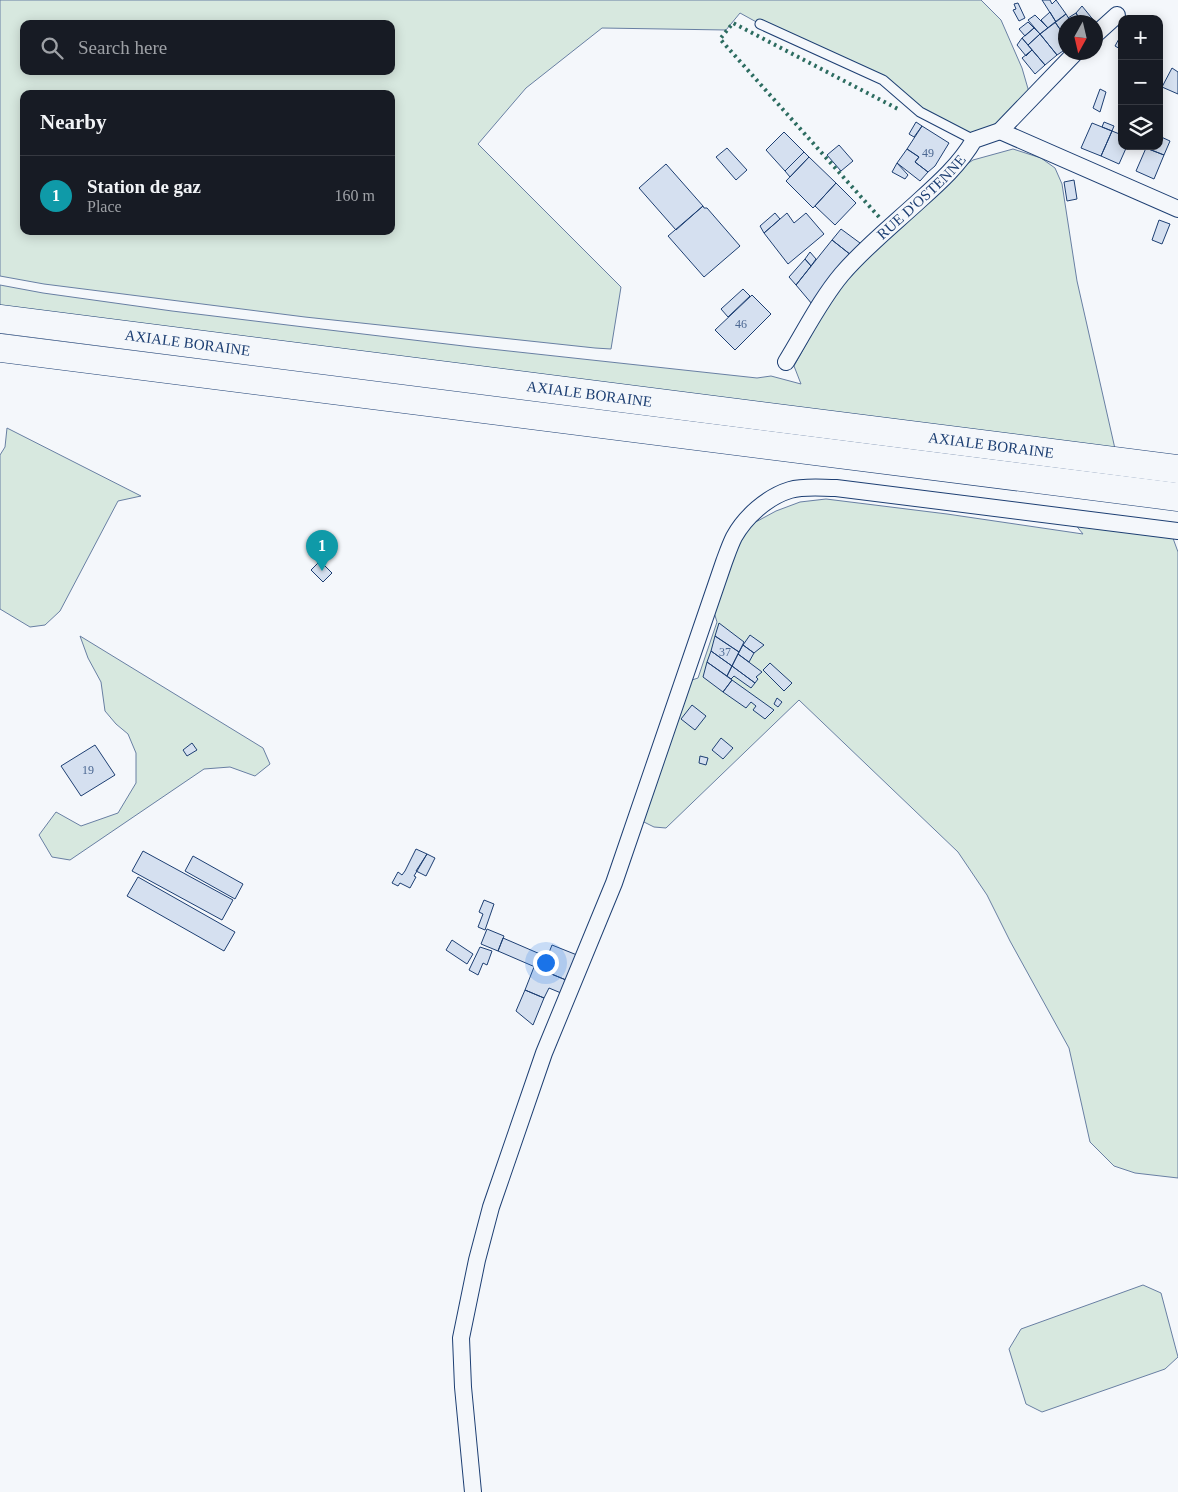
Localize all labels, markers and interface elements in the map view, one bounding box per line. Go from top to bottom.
north arrow [1058,15,1103,60]
map controls [1118,15,1163,150]
button: + [1118,15,1163,60]
search box [20,20,395,75]
icon: search [38,34,66,62]
text: Search here [78,37,167,58]
button: − [1118,60,1163,105]
button: layers [1118,105,1163,150]
text: Nearby [40,110,107,134]
house number: 49 [922,146,934,160]
street label: RUE D'OSTENNE [874,152,969,243]
text: Station de gaz [87,176,201,197]
text: 1 [52,187,60,204]
text: 160 m [335,187,375,204]
text: Place [87,198,122,215]
house number: 46 [735,317,747,331]
street label: AXIALE BORAINE [124,327,251,359]
street label: AXIALE BORAINE [526,378,653,410]
street label: AXIALE BORAINE [927,429,1055,461]
pin: 1 [306,530,338,571]
house number: 37 [719,645,731,659]
house number: 19 [82,763,94,777]
your location [533,950,559,976]

